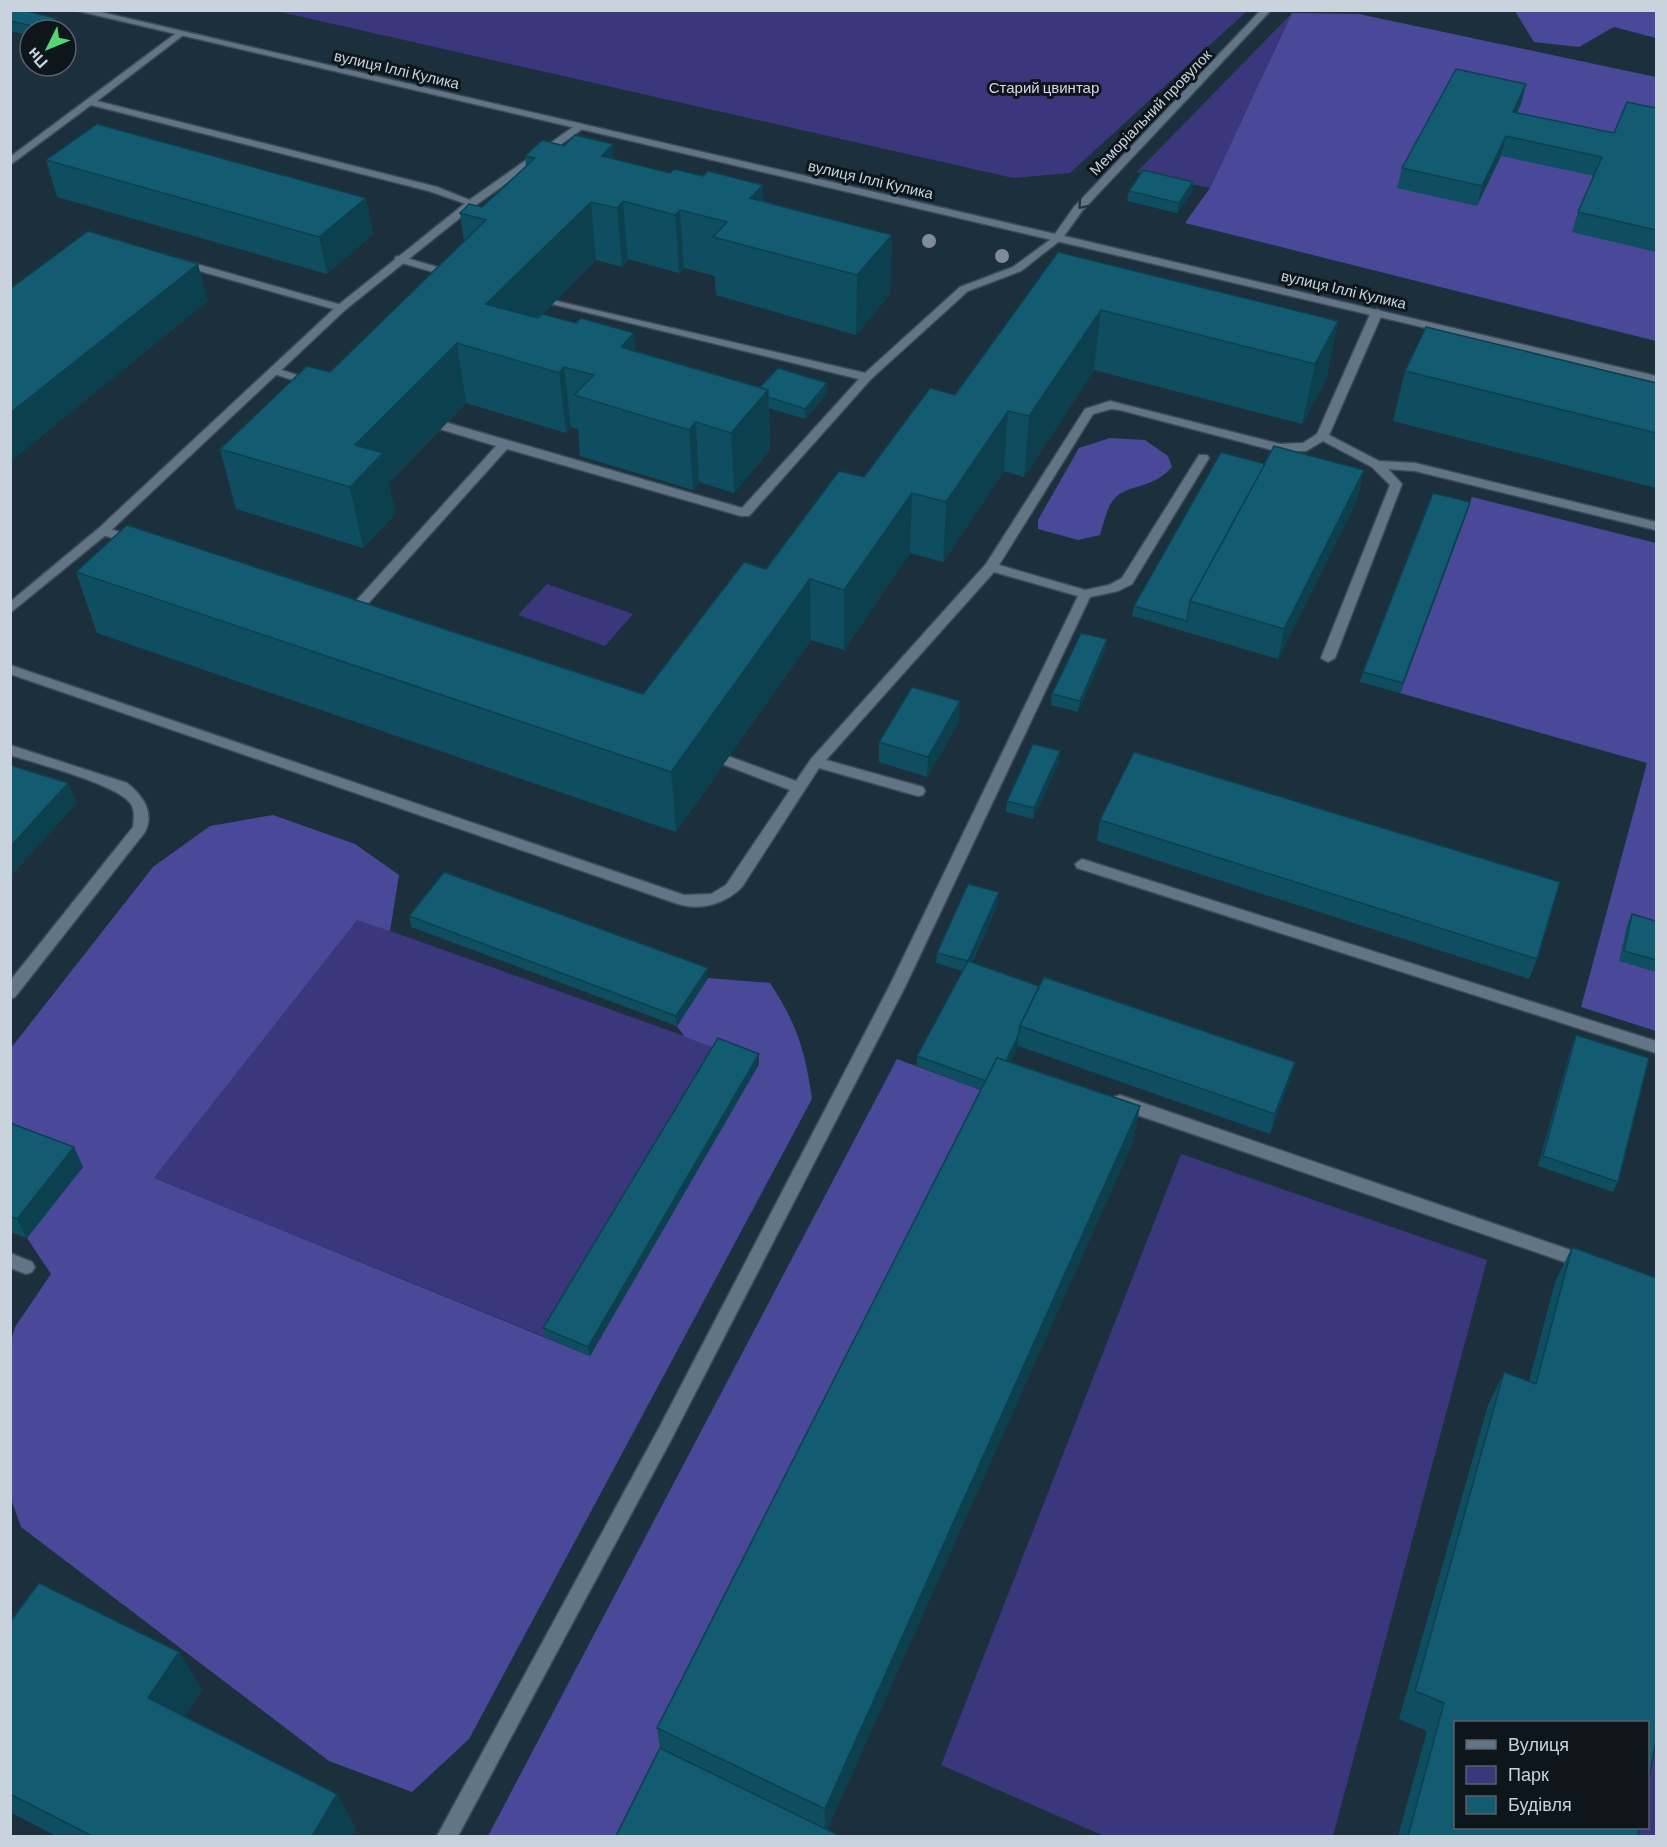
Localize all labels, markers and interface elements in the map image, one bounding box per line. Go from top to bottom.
north arrow [18,18,78,78]
text: Пн [22,44,51,73]
street label: Меморіальний провулок [1085,45,1215,179]
street label: вулиця Іллі Кулика [333,46,462,92]
park label: Старий цвинтар [989,78,1099,96]
street label: вулиця Іллі Кулика [807,156,936,202]
one-way arrow [1078,198,1089,209]
street label: вулиця Іллі Кулика [1280,266,1409,312]
legend [1454,1721,1649,1829]
text: Вулиця [1508,1733,1569,1755]
text: Парк [1508,1763,1549,1785]
text: Будівля [1508,1793,1572,1815]

